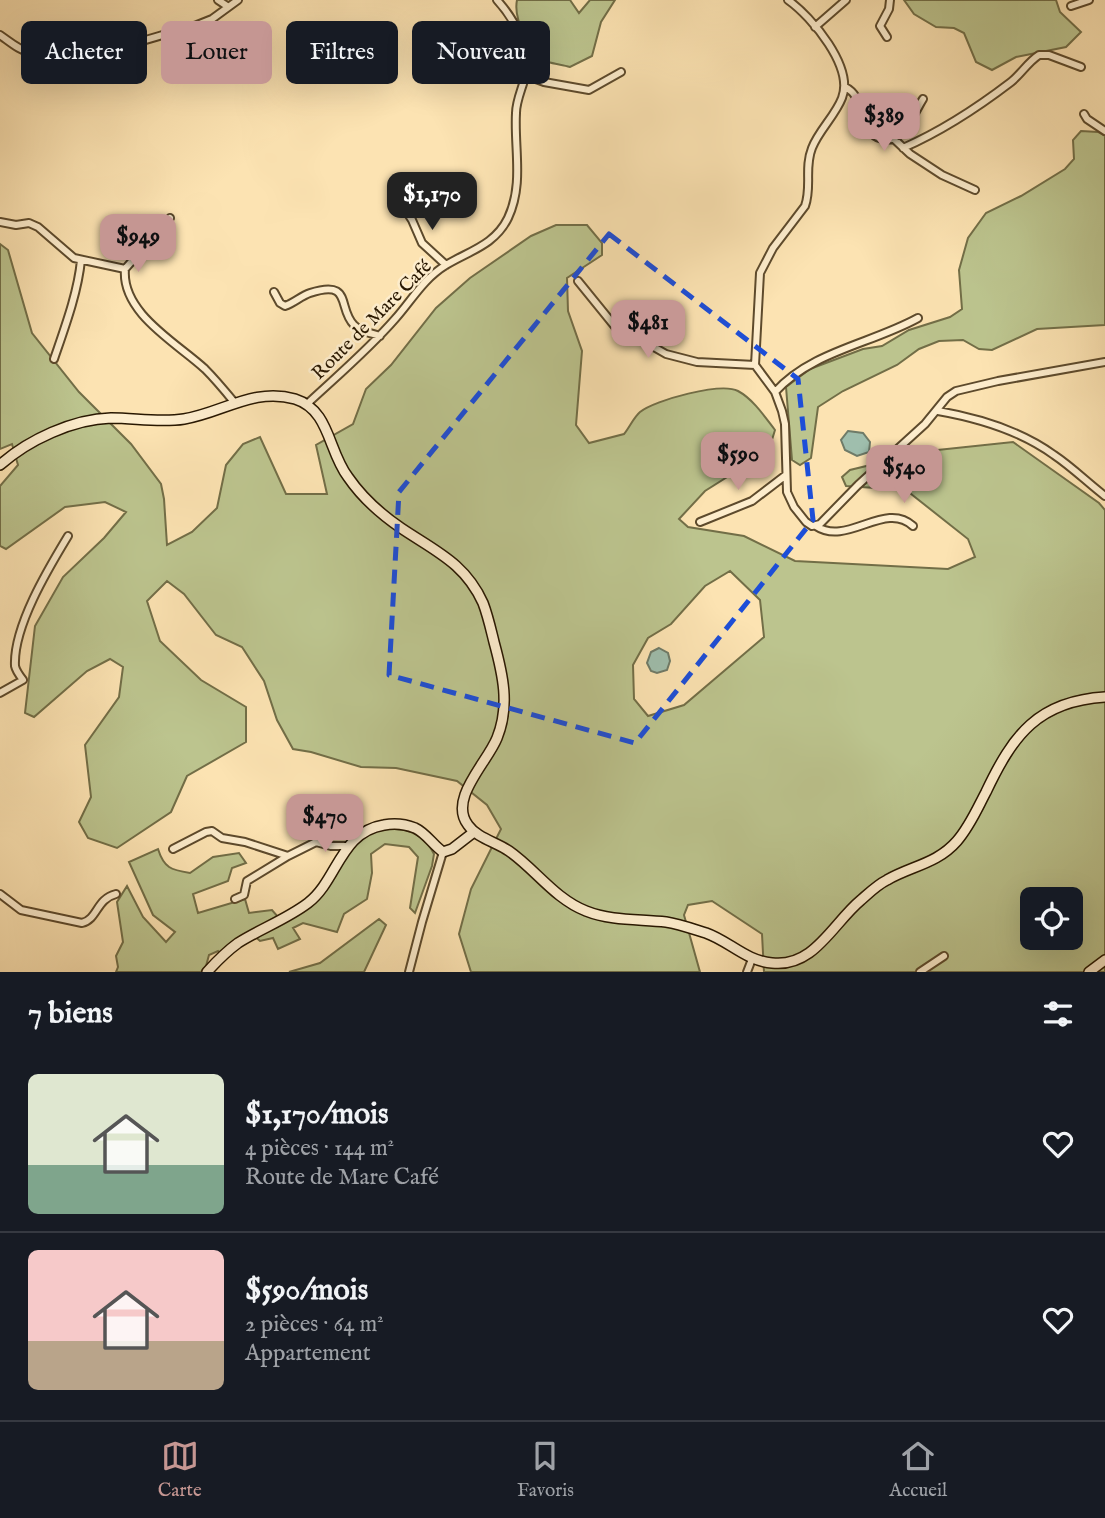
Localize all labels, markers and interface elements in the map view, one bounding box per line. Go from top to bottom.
chip: Acheter [21,21,147,84]
chip: Louer [161,21,272,84]
chip: Filtres [286,21,398,84]
chip: Nouveau [412,21,550,84]
pin: $389 [843,94,925,153]
text: $389 [864,101,904,130]
pin: $1,170 [375,173,489,232]
text: $1,170 [403,180,461,209]
pin: $949 [97,215,179,274]
text: $949 [116,222,160,251]
street label: Route de Mare Café [307,255,438,385]
pin: $481 [607,300,689,360]
text: $481 [627,308,669,337]
pin: $590 [697,433,779,492]
text: $590 [717,440,759,469]
pin: $540 [863,446,945,505]
text: $540 [882,453,926,482]
pin: $470 [284,794,366,854]
text: $470 [302,802,348,831]
map controls [1020,887,1083,950]
button: locate [1020,887,1083,950]
text: 7 biens [28,995,113,1033]
icon: filters [1039,995,1077,1033]
text: $1,170/mois [245,1096,389,1134]
icon: home [84,1102,168,1186]
icon: heart [1039,1125,1077,1163]
text: 4 pièces · 144 m² [245,1134,394,1163]
text: Route de Mare Café [245,1163,439,1192]
text: $590/mois [245,1272,368,1310]
icon: home [84,1278,168,1362]
icon: heart [1039,1301,1077,1339]
text: 2 pièces · 64 m² [245,1310,384,1339]
text: Appartement [245,1339,371,1368]
tab: Carte [158,1437,202,1503]
tab: Favoris [517,1437,574,1503]
tab: Accueil [889,1437,947,1503]

